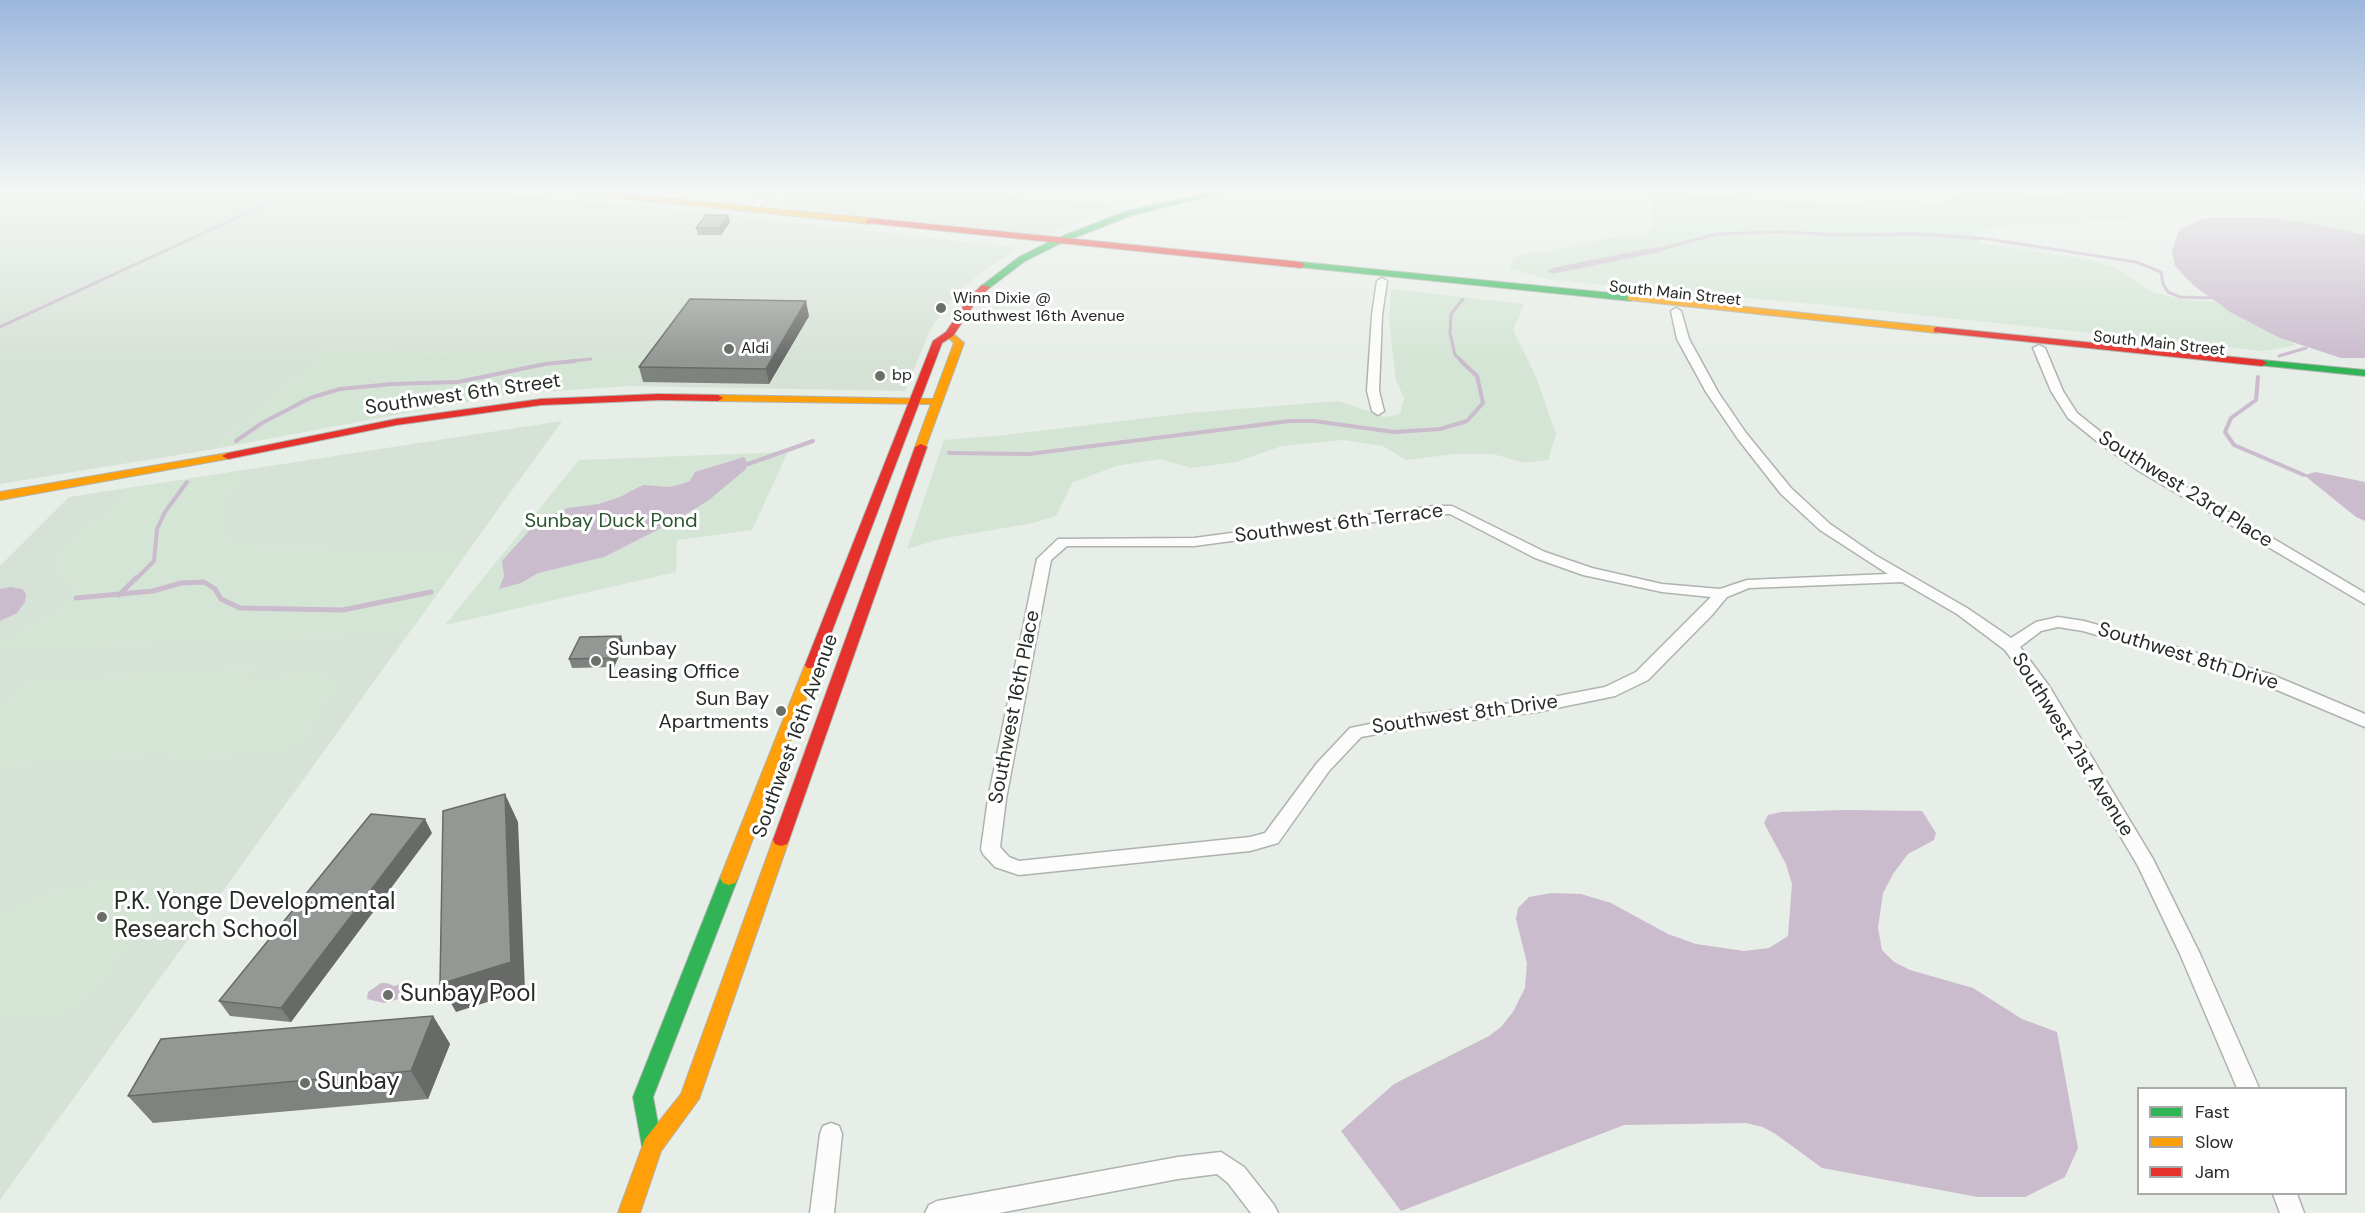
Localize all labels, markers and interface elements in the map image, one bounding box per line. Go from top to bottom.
street label: South Main Street [1608,278,1742,310]
place label: Winn Dixie @ Southwest 16th Avenue [953,289,1125,327]
marker: Winn Dixie @ Southwest 16th Avenue [934,301,948,315]
street label: South Main Street [2092,328,2226,360]
place label: Aldi [741,339,769,359]
marker: Aldi [722,342,736,356]
place label: bp [892,366,912,386]
street label: Southwest 6th Street [364,369,562,421]
marker: bp [873,369,887,383]
street label: Southwest 23rd Place [2093,427,2277,553]
street label: Southwest 6th Terrace [1233,499,1445,549]
park label: Sunbay Duck Pond [524,510,698,534]
street label: Southwest 16th Place [984,608,1046,806]
street label: Southwest 8th Drive [2095,618,2281,696]
street label: Southwest 16th Avenue [748,631,844,841]
place label: Sunbay Leasing Office [608,638,739,685]
street label: Southwest 21st Avenue [2006,649,2138,841]
marker: Sunbay Leasing Office [589,654,603,668]
place label: Sun Bay Apartments [659,688,769,735]
street label: Southwest 8th Drive [1371,690,1559,740]
marker: Sun Bay Apartments [774,704,788,718]
place label: P.K. Yonge Developmental Research School [114,889,395,945]
marker: P.K. Yonge Developmental Research School [95,910,109,924]
place label: Sunbay Pool [400,981,536,1009]
marker: Sunbay Pool [381,988,395,1002]
place label: Sunbay [317,1069,400,1097]
marker: Sunbay [298,1076,312,1090]
legend [2137,1087,2347,1195]
text: Fast [2195,1100,2230,1124]
text: Slow [2195,1130,2234,1154]
text: Jam [2195,1160,2230,1184]

